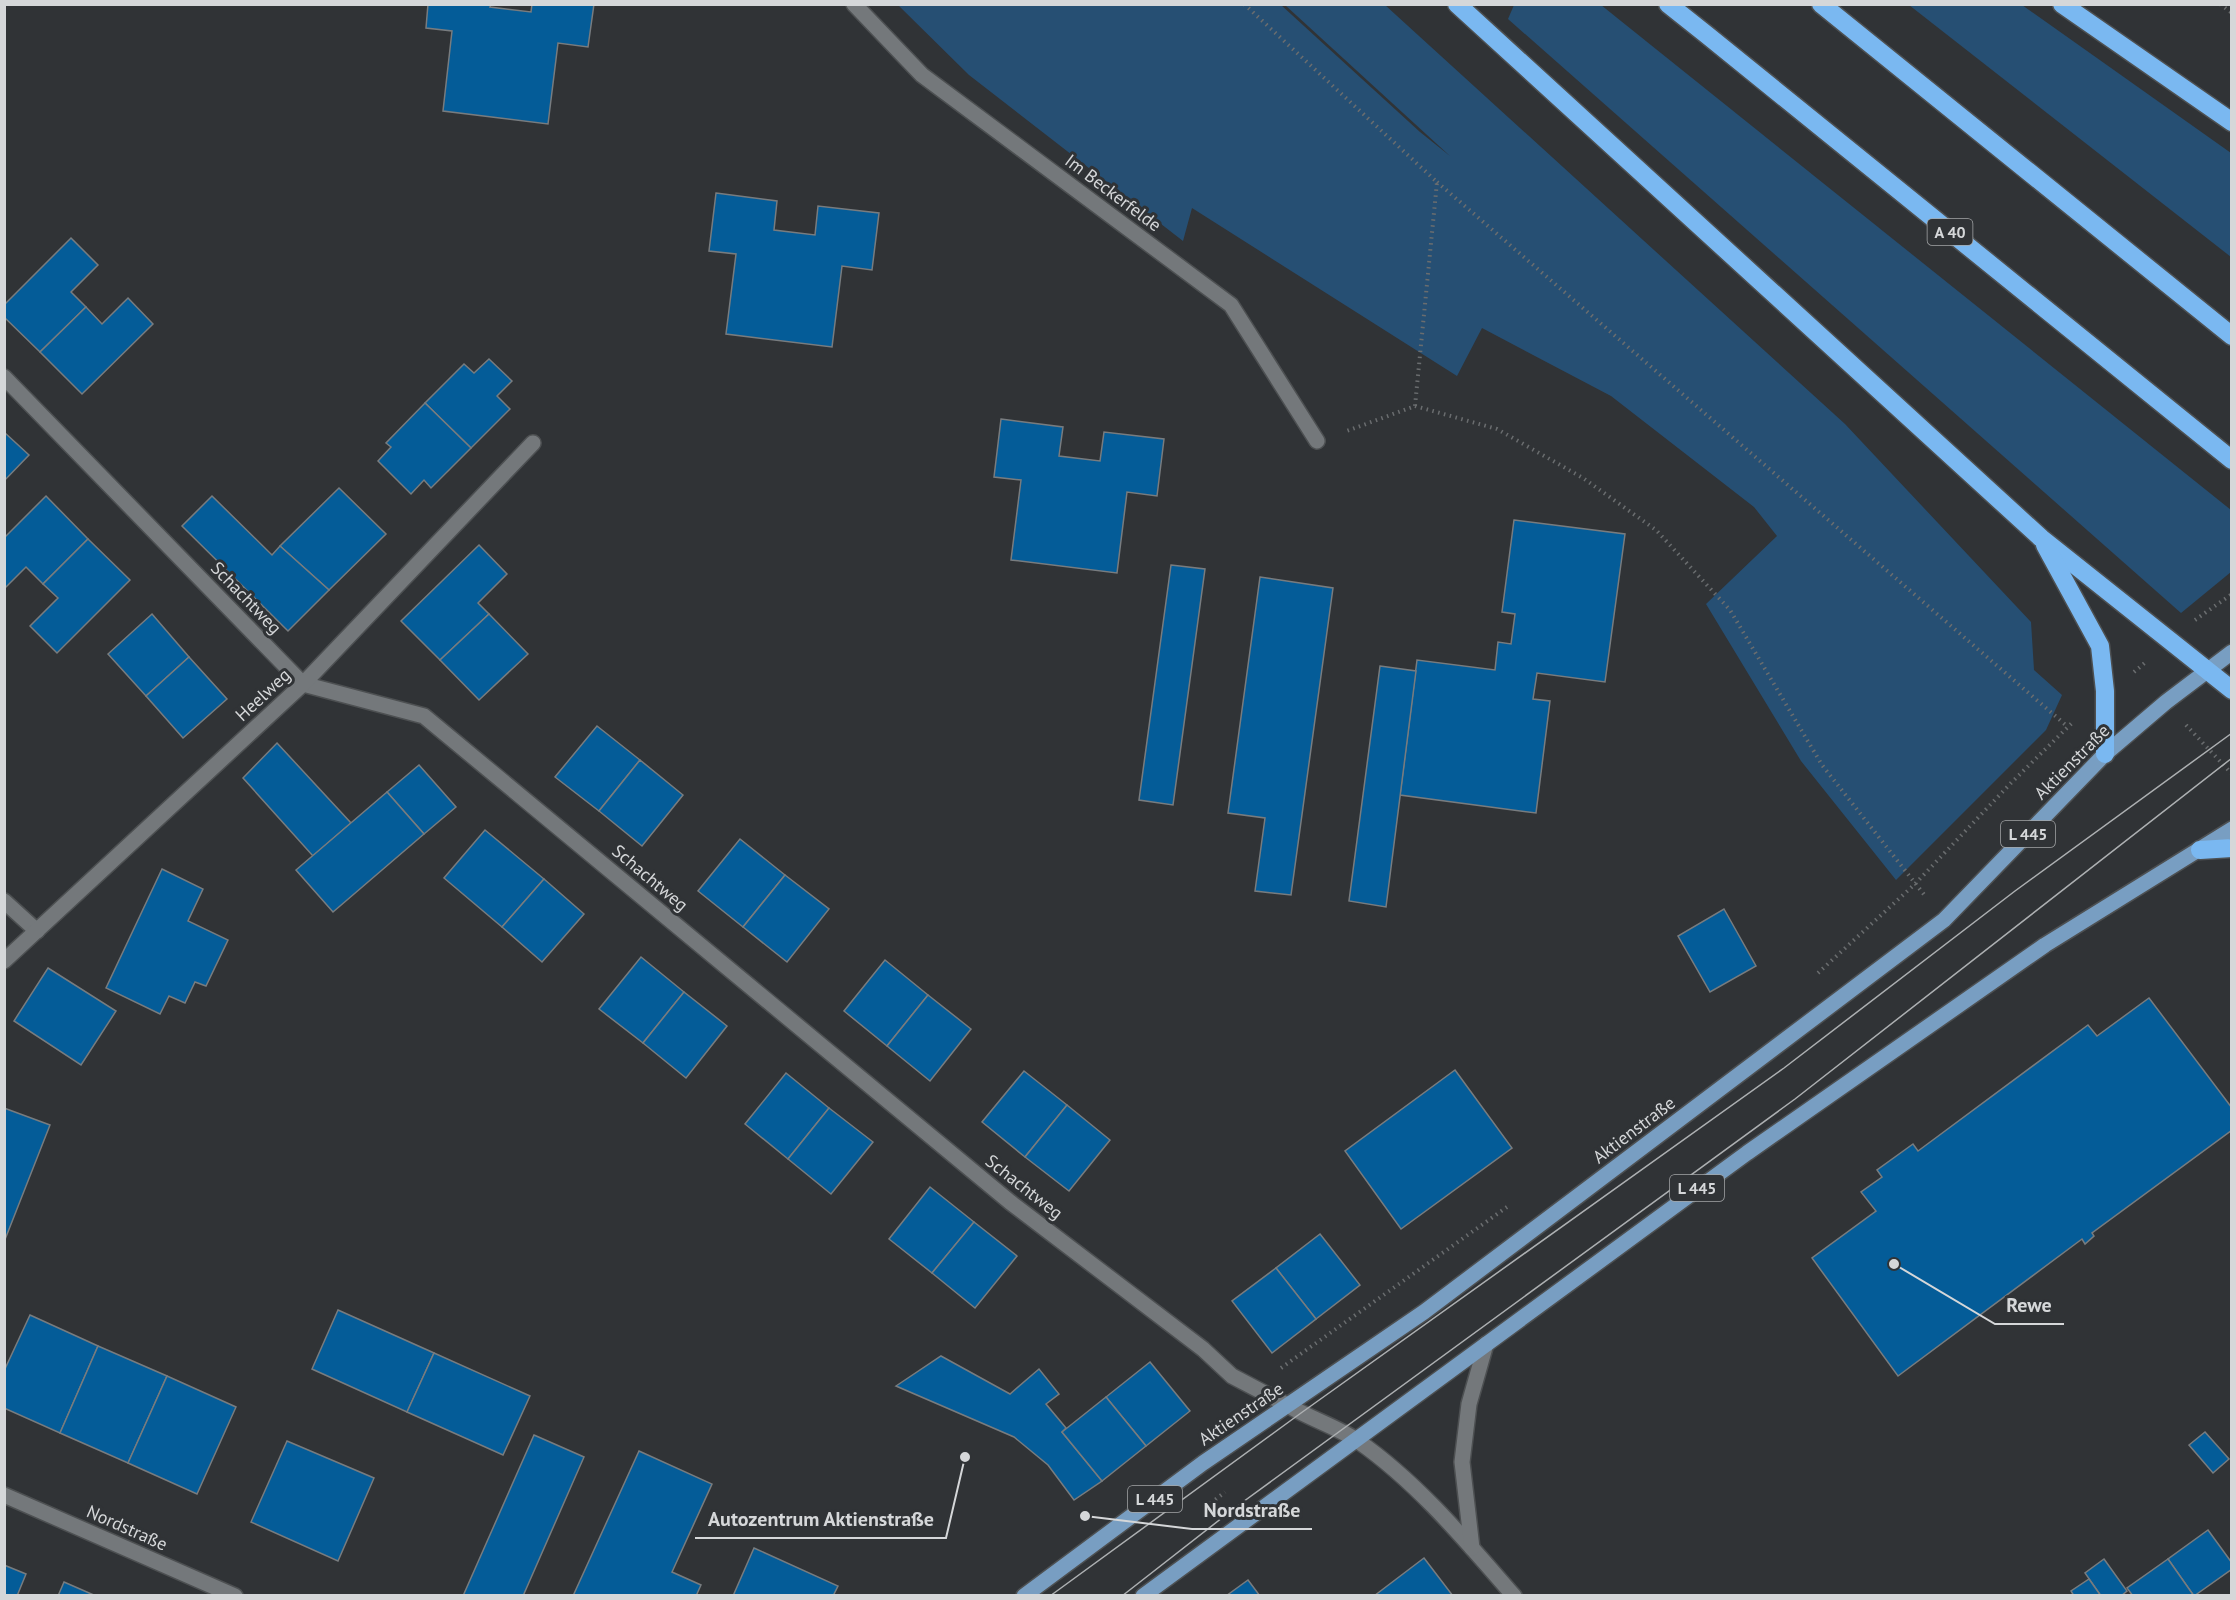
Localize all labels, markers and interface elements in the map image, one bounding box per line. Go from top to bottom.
street label: Im Beckerfelde [1061,149,1166,236]
road number: A 40 [1928,219,1972,245]
street label: Schachtweg [206,557,287,639]
street label: Heelweg [230,663,295,726]
street label: Aktienstraße [2029,719,2114,804]
road number: L 445 [2001,821,2055,847]
street label: Schachtweg [608,839,693,916]
street label: Aktienstraße [1588,1091,1680,1168]
street label: Schachtweg [981,1149,1068,1224]
road number: L 445 [1670,1175,1724,1201]
callout: Rewe [1995,1286,2064,1324]
text: Rewe [2006,1292,2052,1318]
street label: Aktienstraße [1194,1377,1288,1450]
road number: L 445 [1128,1486,1182,1512]
callout: Nordstraße [1192,1491,1312,1529]
text: Nordstraße [1204,1497,1300,1523]
street label: Nordstraße [83,1500,171,1556]
callout: Autozentrum Aktienstraße [695,1500,946,1538]
text: Autozentrum Aktienstraße [708,1506,934,1532]

